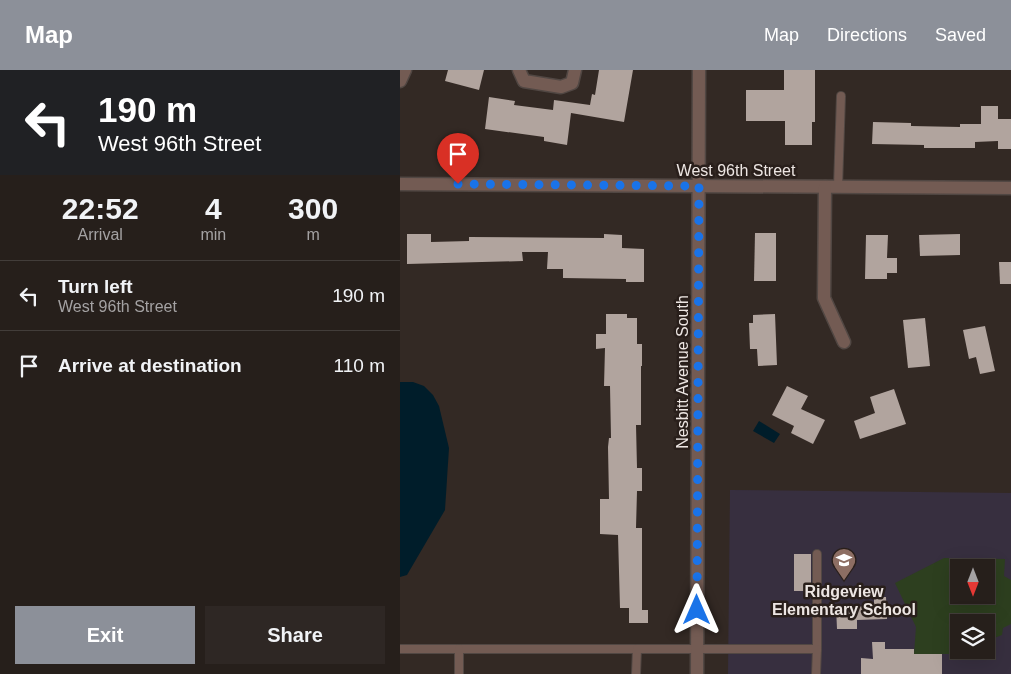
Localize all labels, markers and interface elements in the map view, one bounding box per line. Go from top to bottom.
text: Map [25,21,73,48]
text: Map [764,25,799,45]
text: Directions [827,25,907,45]
text: Saved [935,25,986,45]
icon: left [15,90,80,155]
text: 190 m [98,90,197,129]
text: West 96th Street [98,131,261,156]
pin [437,133,479,184]
icon: arrive [444,140,472,168]
street label: West 96th Street [677,162,796,179]
text: 22:52 [62,192,139,225]
text: 4 [205,192,222,225]
text: 300 [288,192,338,225]
text: Arrival [78,226,123,243]
text: min [200,226,226,243]
text: m [306,226,320,243]
text: Turn left [58,276,133,297]
icon: left [15,282,43,310]
text: 190 m [332,285,385,306]
street label: Nesbitt Avenue South [674,295,691,449]
text: West 96th Street [58,298,177,315]
icon: arrive [15,352,43,380]
text: Arrive at destination [58,355,242,376]
text: 110 m [334,355,385,376]
school or university icon: Ridgeview Elementary School [831,547,857,581]
north arrow [950,559,995,604]
map controls [950,559,995,659]
position arrow [670,583,722,635]
place label: Ridgeview Elementary School [772,583,916,618]
button: Exit [15,606,195,664]
button: Share [205,606,385,664]
button: layers [950,614,995,659]

